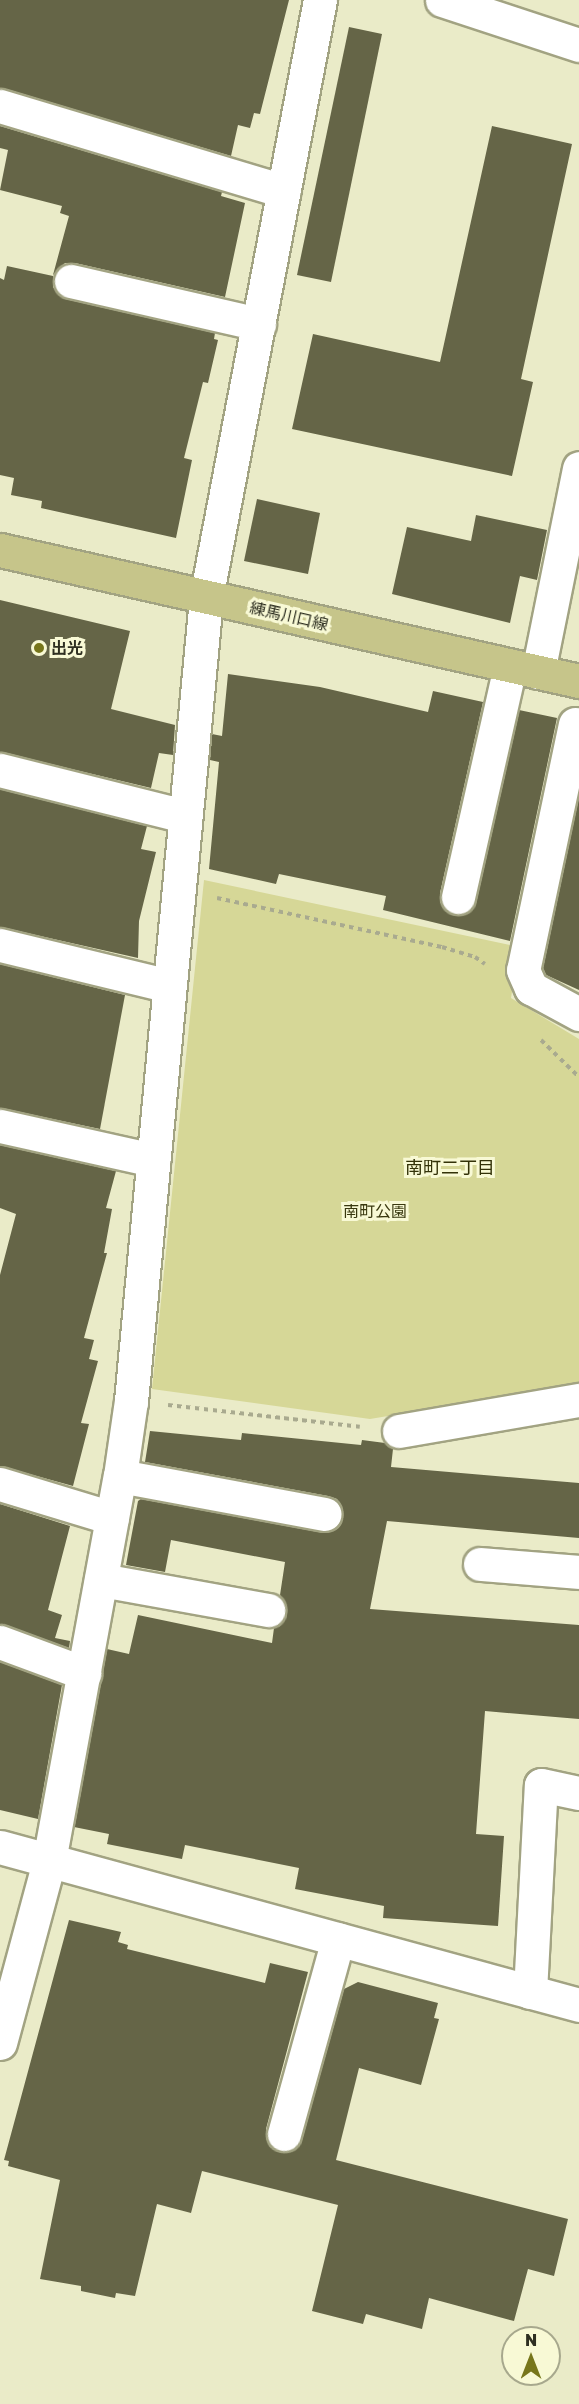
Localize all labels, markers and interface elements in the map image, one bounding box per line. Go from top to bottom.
street label: 練馬川口線 [248,598,330,634]
place label: 出光 [51,638,83,658]
marker: 出光 [32,641,46,655]
district label: 南町二丁目 [405,1156,495,1178]
park label: 南町公園 [343,1201,407,1221]
north arrow [501,2326,561,2386]
text: N [525,2330,537,2350]

